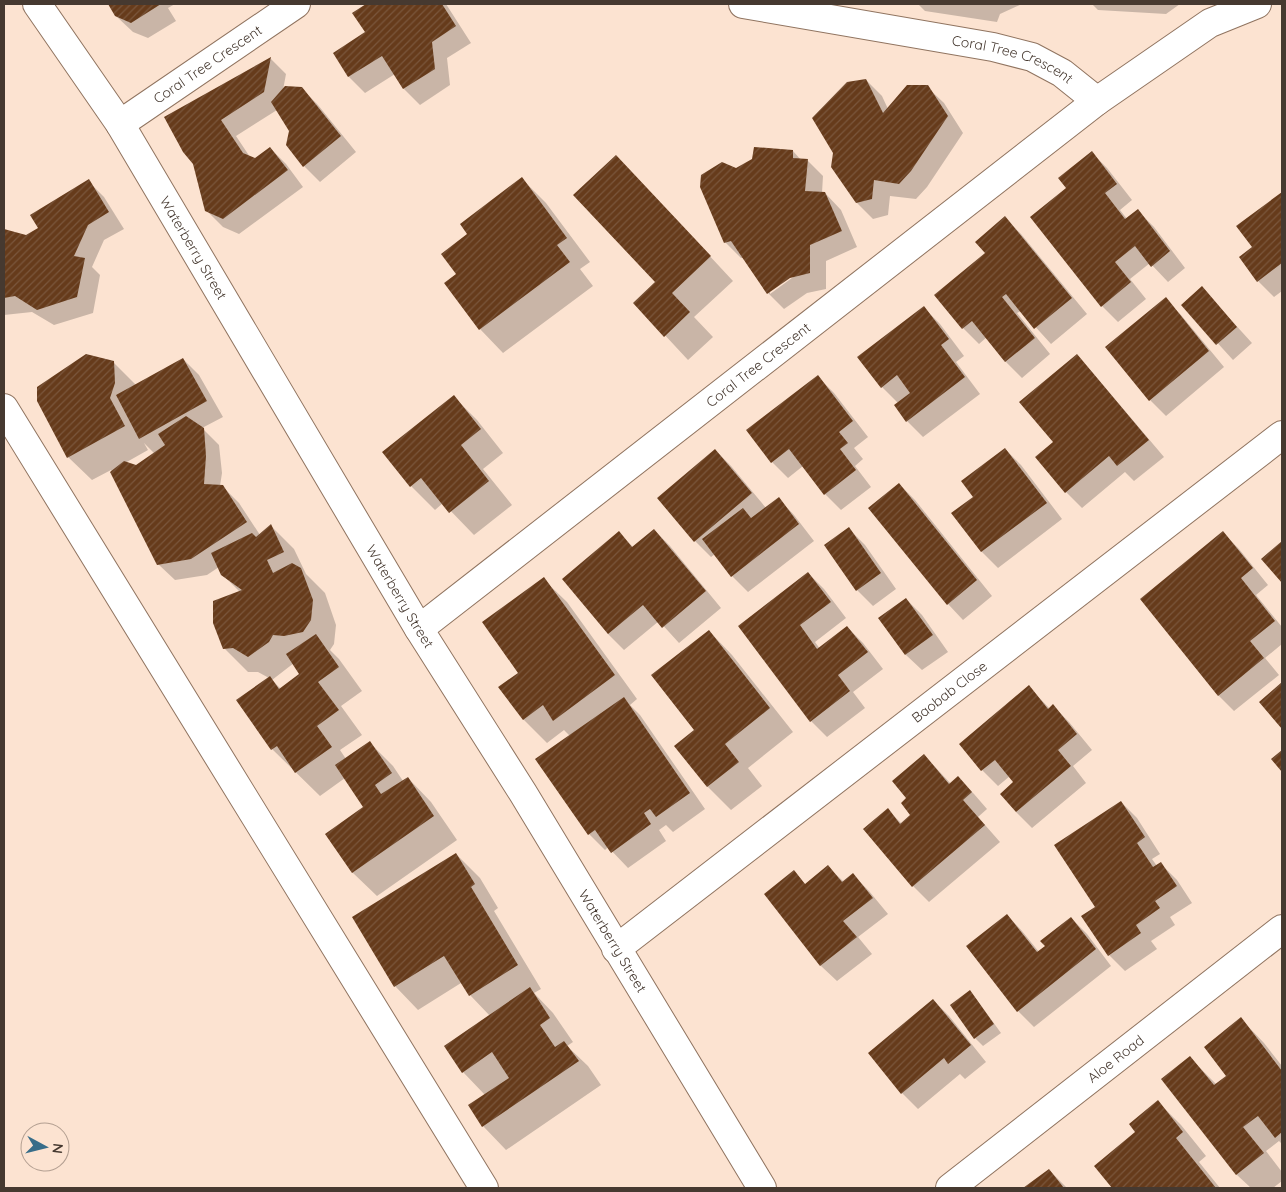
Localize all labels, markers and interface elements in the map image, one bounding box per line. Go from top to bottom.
street label: Coral Tree Crescent [150,21,266,108]
street label: Coral Tree Crescent [951,31,1077,88]
street label: Waterberry Street [156,193,231,303]
street label: Coral Tree Crescent [702,318,814,411]
street label: Waterberry Street [362,541,438,652]
street label: Baobab Close [908,657,991,727]
street label: Waterberry Street [575,886,651,996]
street label: Aloe Road [1084,1031,1148,1087]
north arrow [20,1122,70,1172]
text: N [48,1142,67,1155]

